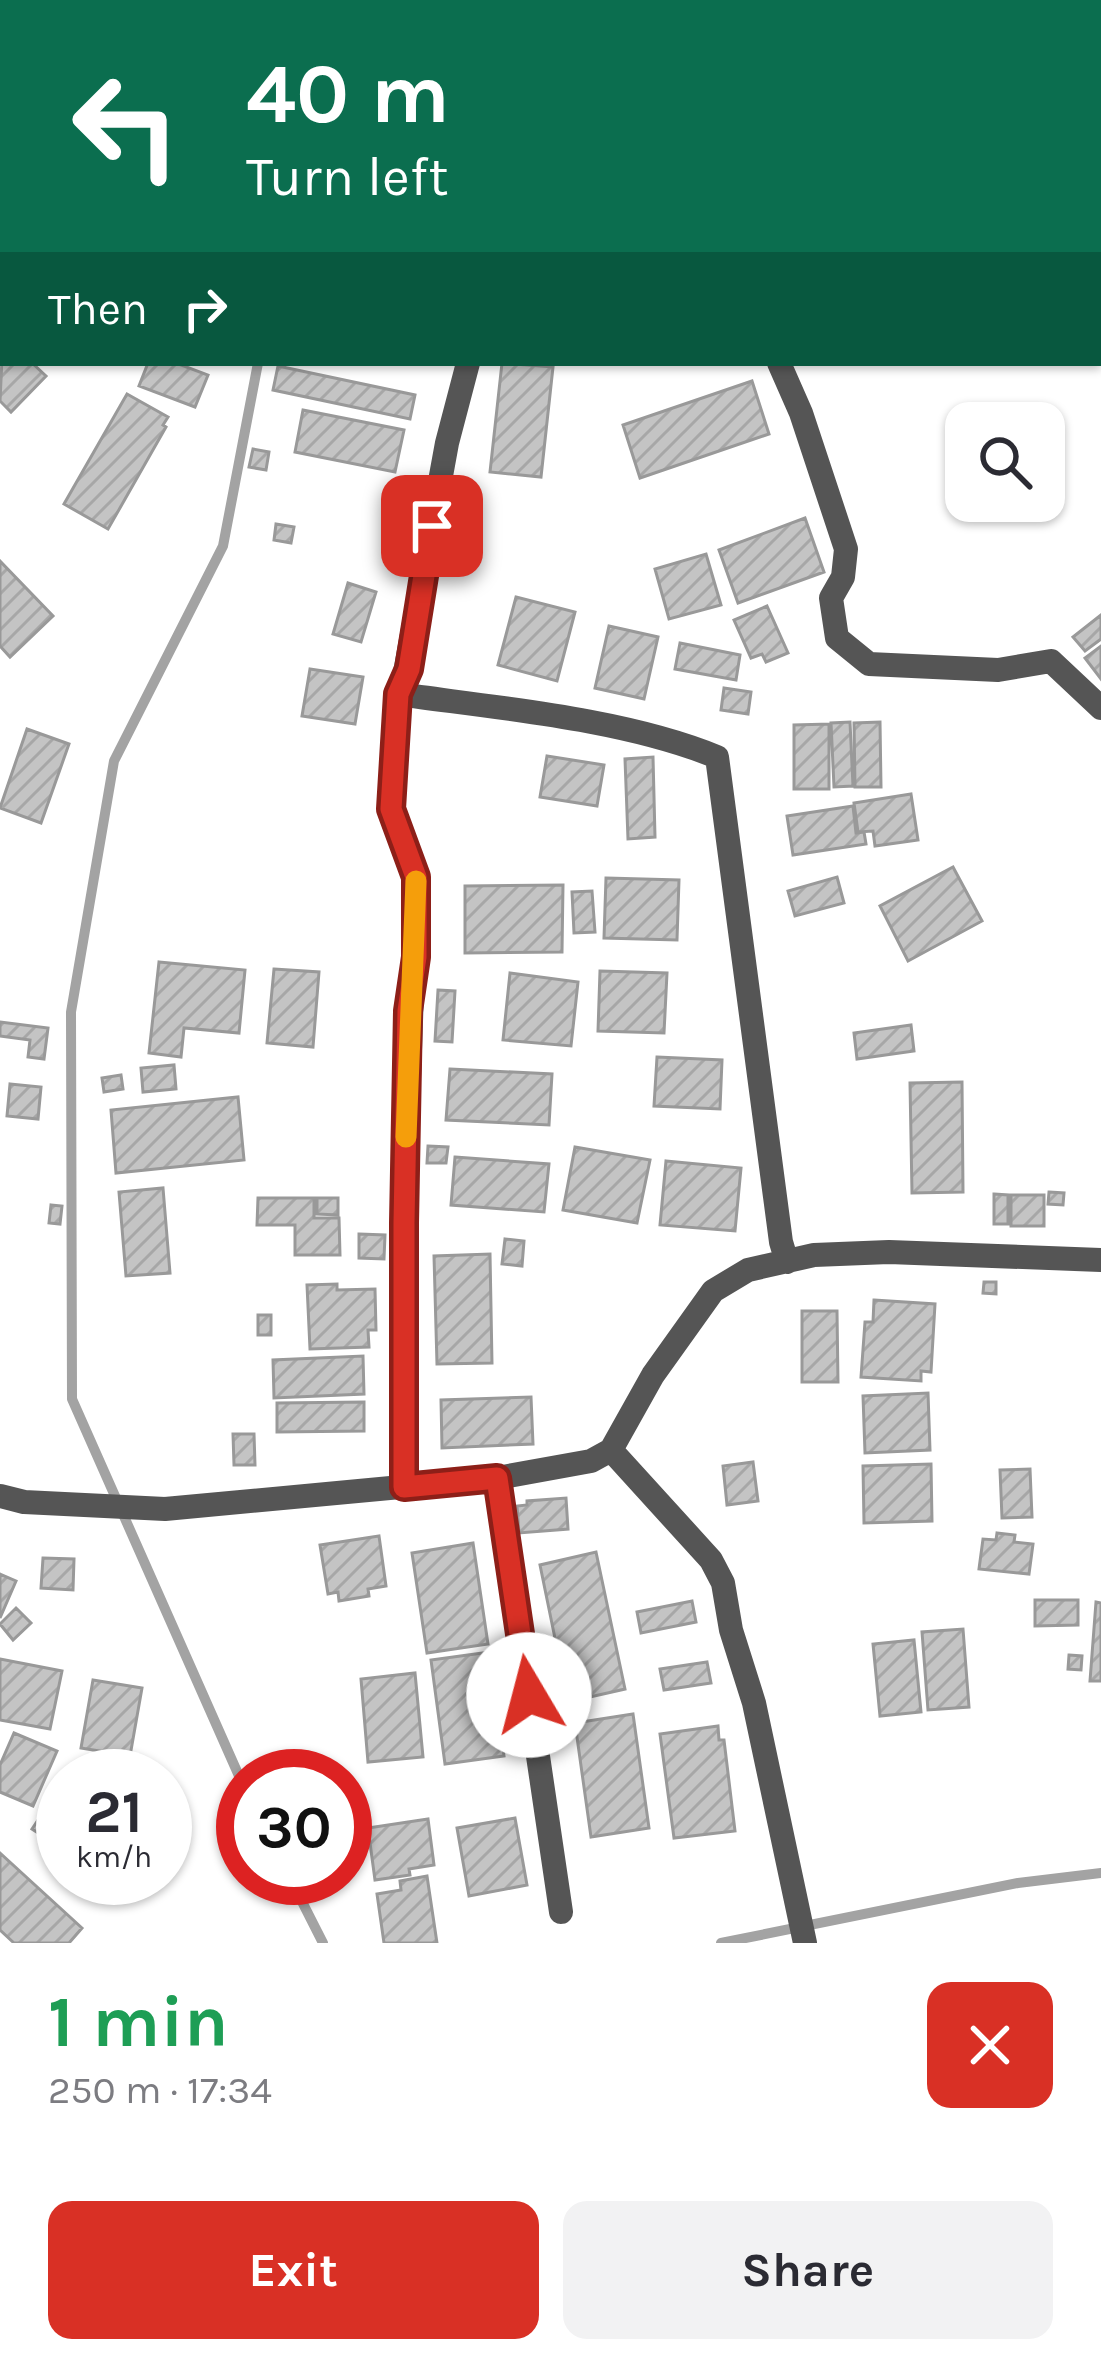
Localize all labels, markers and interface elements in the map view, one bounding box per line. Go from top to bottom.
text: 40 m [246,45,450,143]
icon: left [48,48,204,204]
text: Turn left [246,145,449,209]
icon: right [172,276,238,342]
text: Then [48,283,148,335]
map controls [945,402,1065,522]
button: search [945,402,1065,522]
pin [381,475,483,577]
icon: arrive [399,493,465,559]
position arrow [466,1632,592,1758]
speed limit sign: 30 [216,1749,372,1905]
text: 21 [85,1777,143,1847]
text: km/h [76,1839,152,1875]
text: 1 min [48,1980,229,2064]
button: close [927,1982,1053,2108]
text: 250 m · 17:34 [48,2067,272,2113]
button: Exit [48,2201,539,2339]
button: Share [563,2201,1053,2339]

